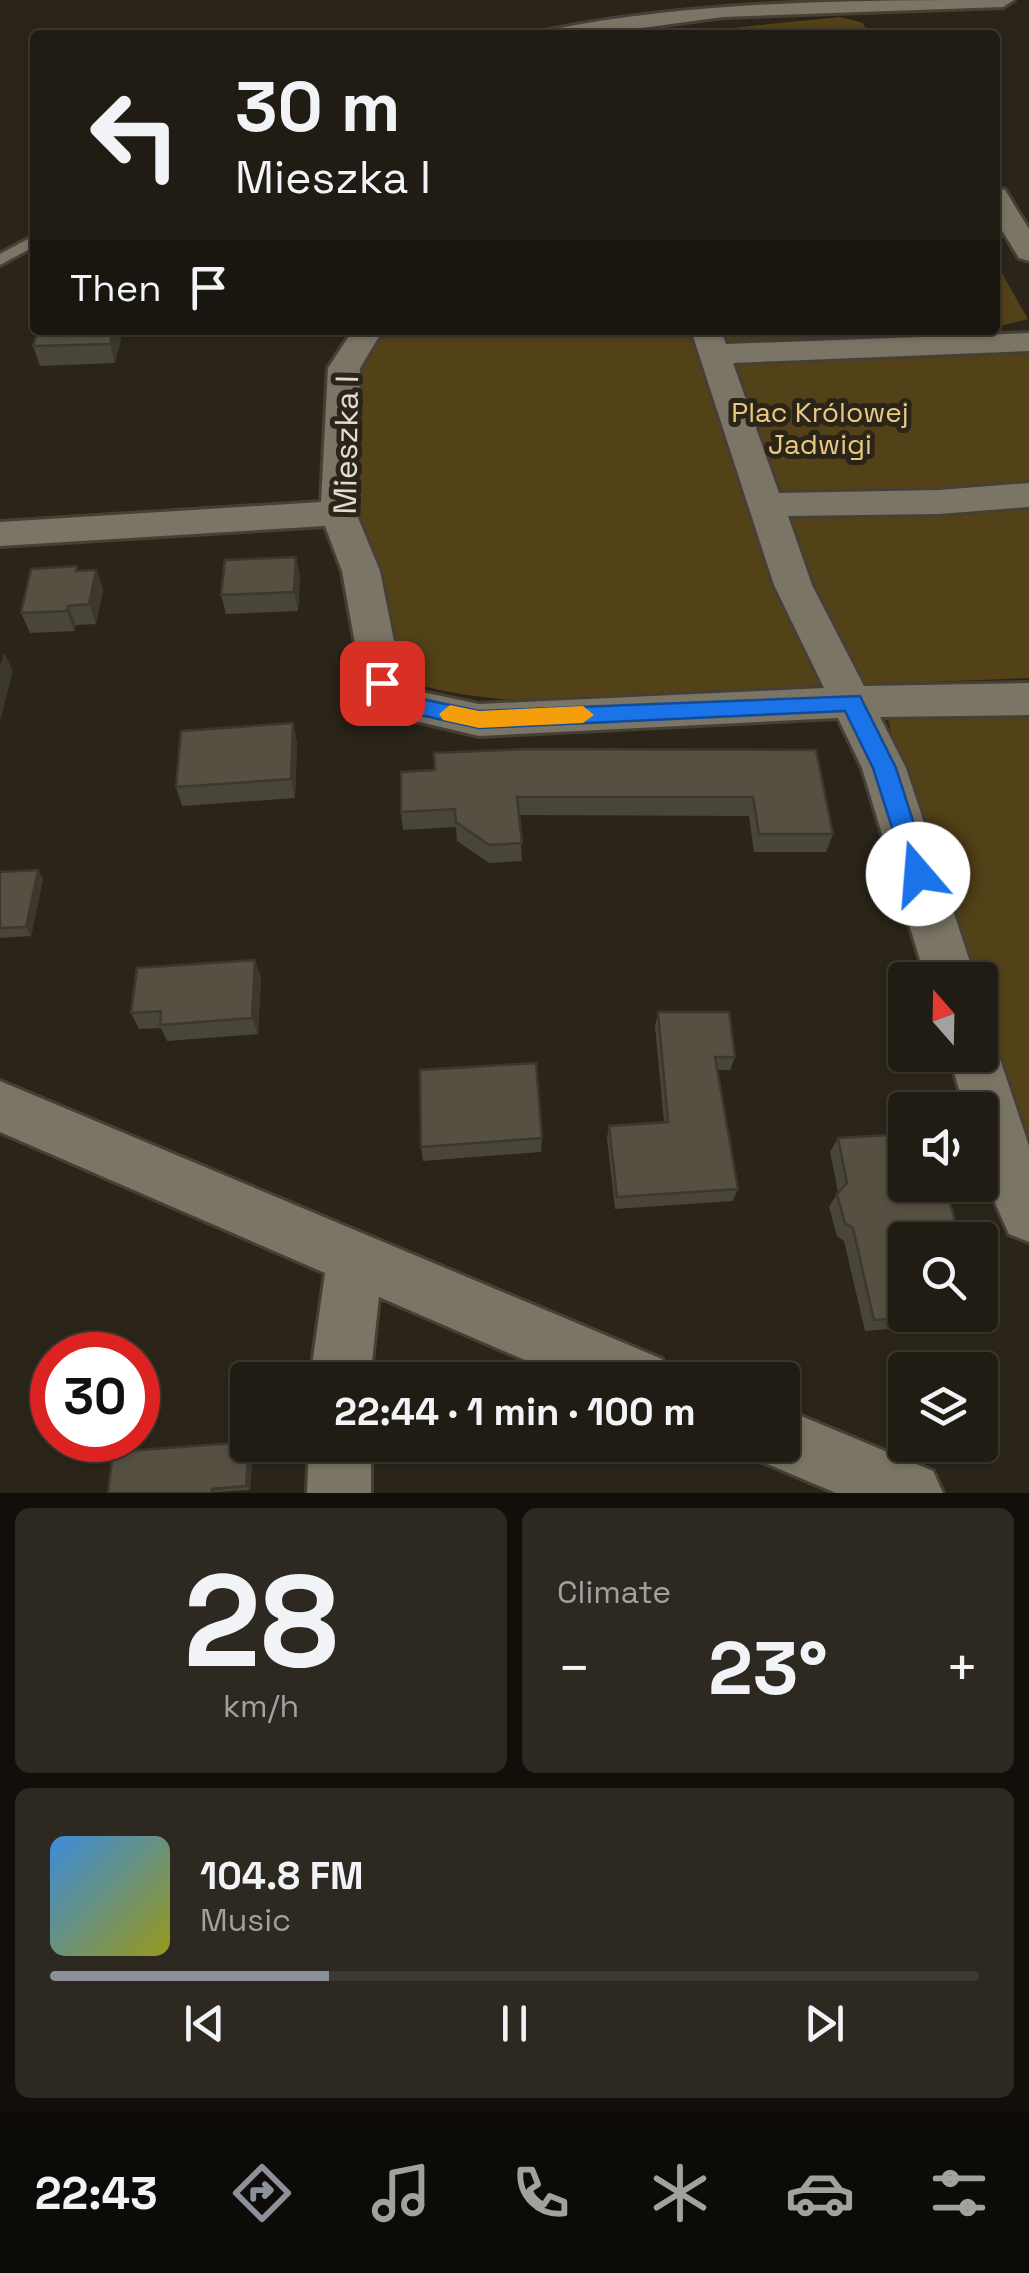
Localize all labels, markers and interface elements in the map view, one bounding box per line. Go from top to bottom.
text: 30 m [235,62,400,151]
icon: left [70,70,200,200]
text: Mieszka I [235,149,431,206]
icon: arrive [181,260,236,315]
text: Then [70,264,161,312]
street label: Mieszka I [325,375,367,515]
park label: Plac Królowej Jadwigi [731,394,909,462]
pin [340,641,425,726]
icon: arrive [355,656,410,711]
position arrow [866,822,970,926]
north arrow [888,962,998,1072]
map controls [888,962,998,1462]
button: sound [888,1092,998,1202]
button: search [888,1222,998,1332]
speed limit sign: 30 [30,1332,160,1462]
button: layers [888,1352,998,1462]
text: 22:44 · 1 min · 100 m [334,1388,696,1436]
text: 28 [183,1538,339,1704]
text: Climate [557,1572,671,1612]
text: 23° [708,1620,828,1716]
text: − [557,1633,591,1703]
text: + [945,1633,979,1703]
text: km/h [223,1686,299,1726]
text: 104.8 FM [200,1852,364,1900]
text: Music [200,1900,291,1940]
icon: previous [177,1996,232,2051]
icon: pause [487,1996,542,2051]
icon: next [797,1996,852,2051]
icon: directions [227,2158,297,2228]
icon: music [366,2158,436,2228]
icon: phone [506,2158,576,2228]
icon: climate [645,2158,715,2228]
icon: car [785,2158,855,2228]
icon: filters [924,2158,994,2228]
text: 22:43 [35,2165,158,2222]

